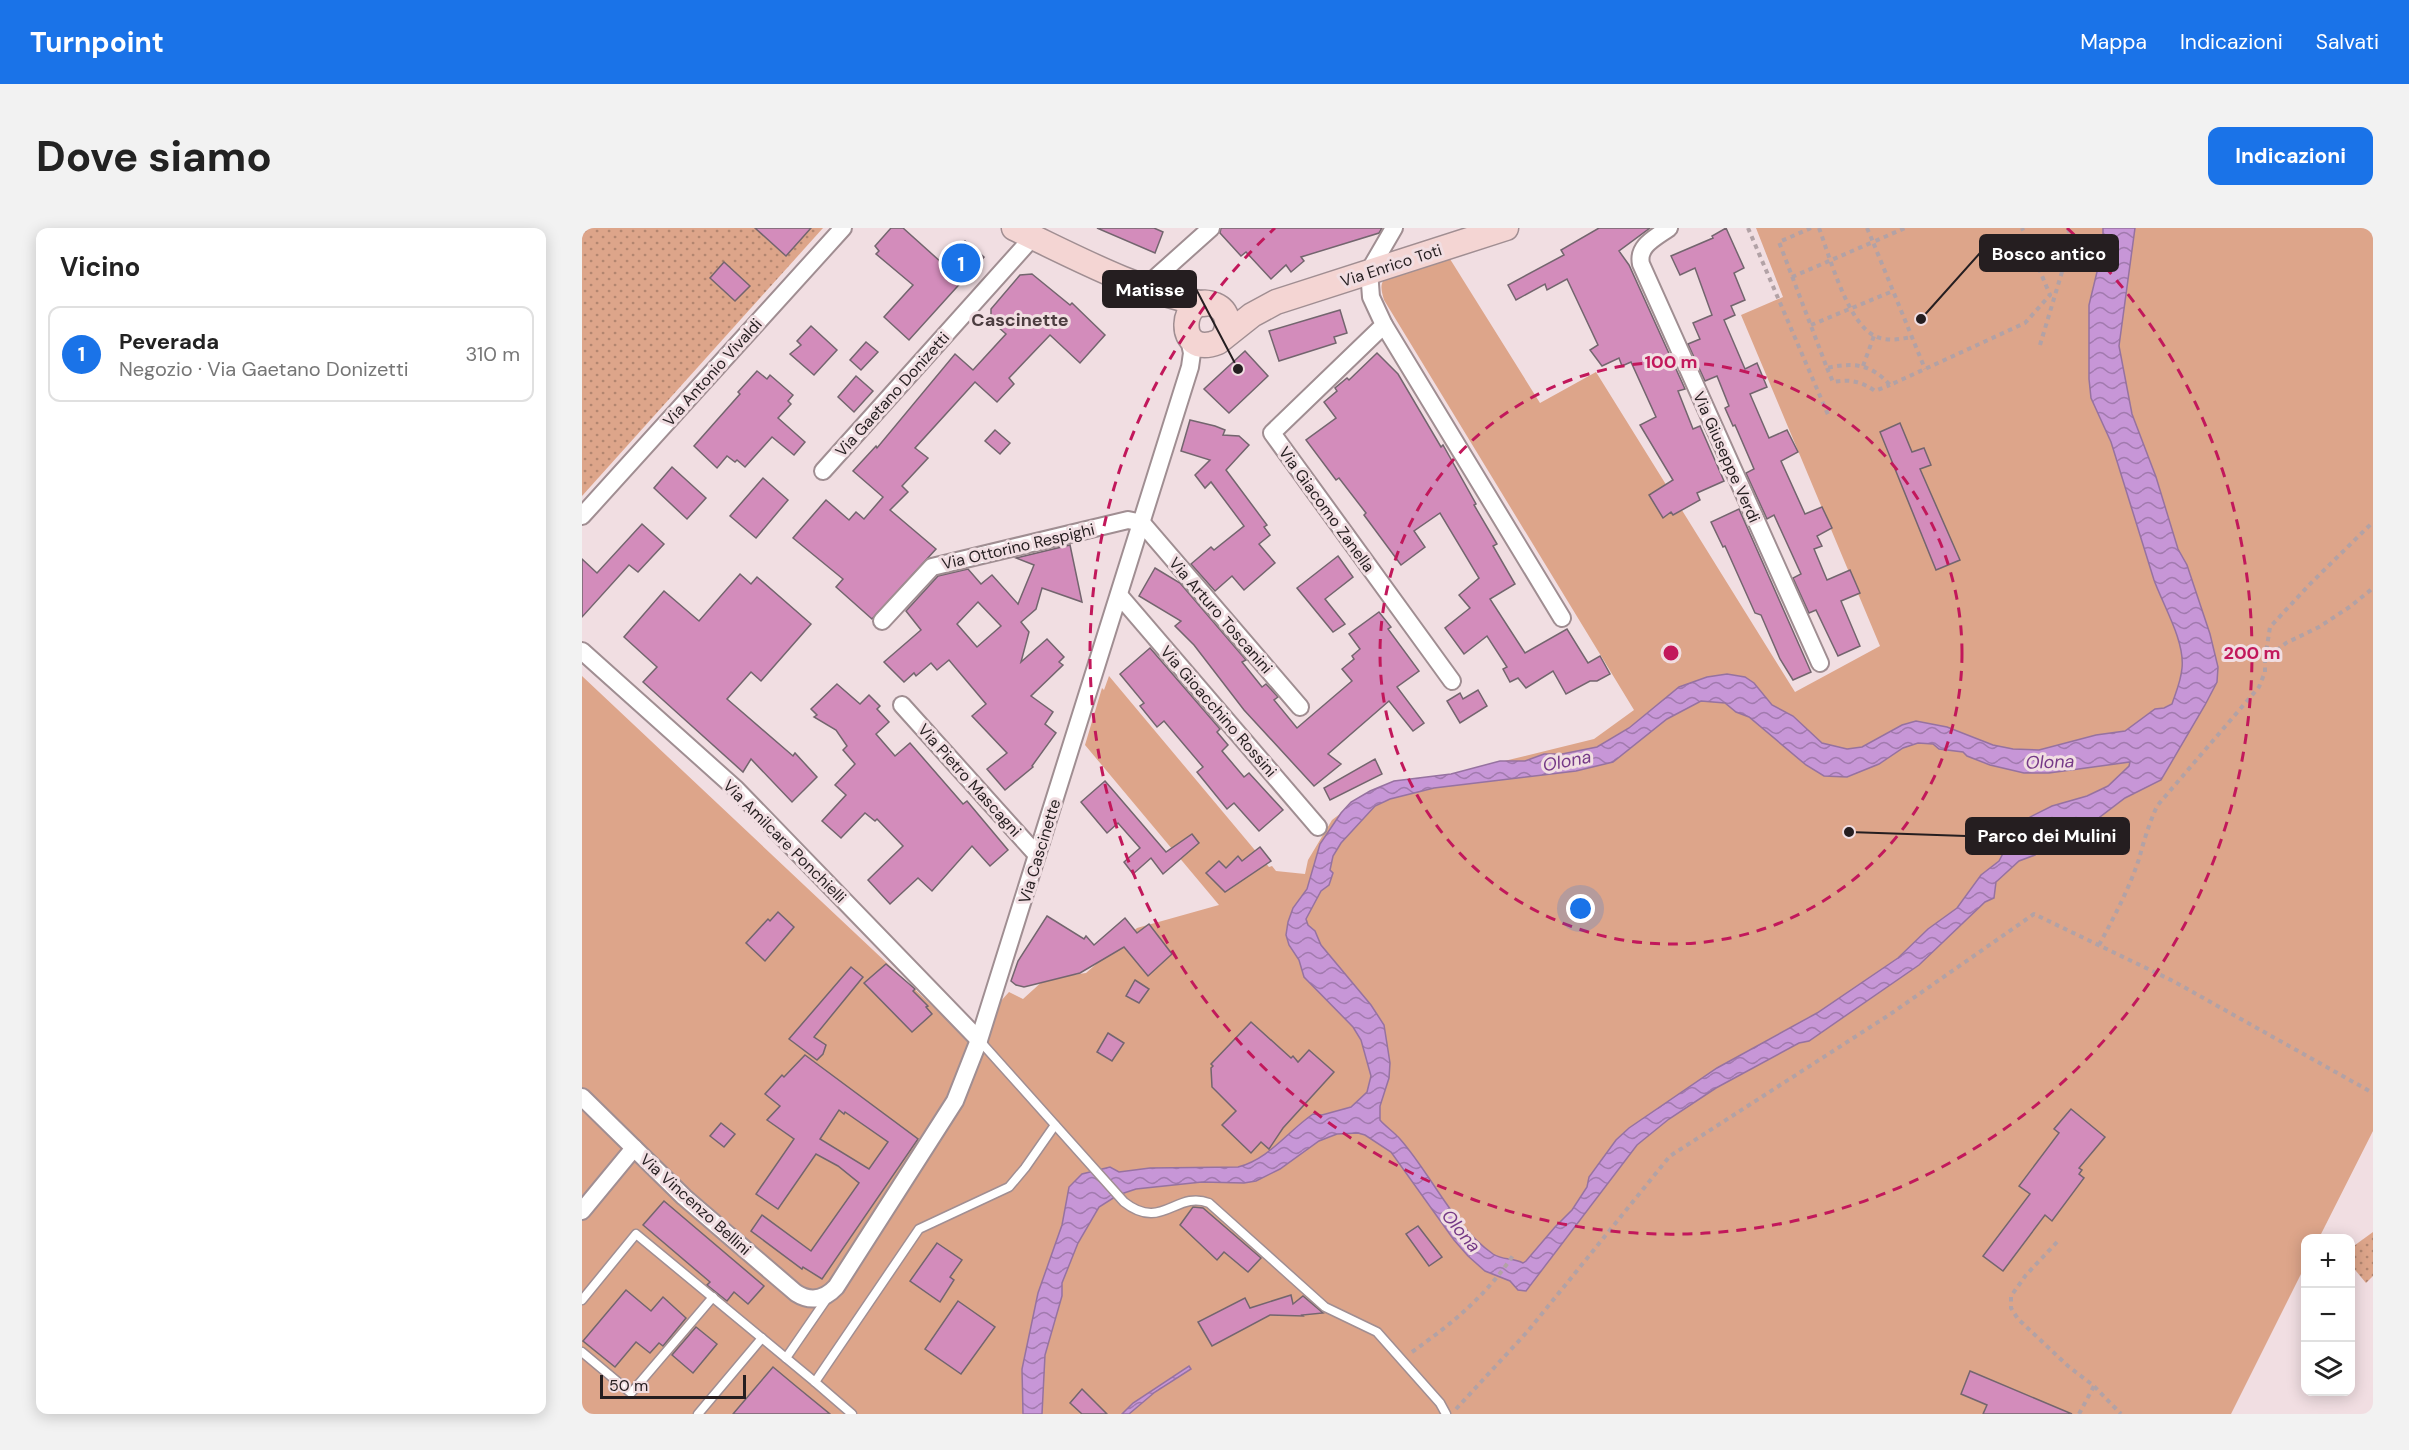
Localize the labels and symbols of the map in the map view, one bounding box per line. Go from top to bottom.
callout: Bosco antico [1980,235,2118,271]
street label: Via Enrico Toti [1338,239,1444,292]
pin: 1 [942,240,980,285]
text: Bosco antico [1992,242,2106,266]
callout: Matisse [1103,271,1196,307]
text: Matisse [1115,278,1185,302]
district label: Cascinette [971,308,1069,332]
street label: Via Antonio Vivaldi [658,314,766,431]
street label: Via Gaetano Donizetti [831,327,954,461]
text: 100 m [1644,350,1698,374]
street label: Via Giuseppe Verdi [1688,388,1765,526]
street label: Via Giacomo Zanella [1274,442,1379,576]
street label: Via Ottorino Respighi [940,519,1097,574]
street label: Via Arturo Toscanini [1164,553,1277,678]
street label: Via Gioacchino Rossini [1156,641,1281,781]
text: 200 m [2224,641,2280,665]
centre of rings [1661,643,1681,663]
street label: Via Pietro Mascagni [913,719,1026,841]
water label: Olona [1541,745,1593,777]
water label: Olona [2025,749,2075,775]
street label: Via Amilcare Ponchielli [718,775,851,908]
street label: Via Cascinette [1014,796,1065,906]
callout: Parco dei Mulini [1966,818,2129,854]
text: Parco dei Mulini [1978,824,2116,848]
your location [1566,894,1595,923]
street label: Via Vincenzo Bellini [636,1149,756,1260]
water label: Olona [1436,1204,1486,1258]
scale bar [600,1372,746,1400]

